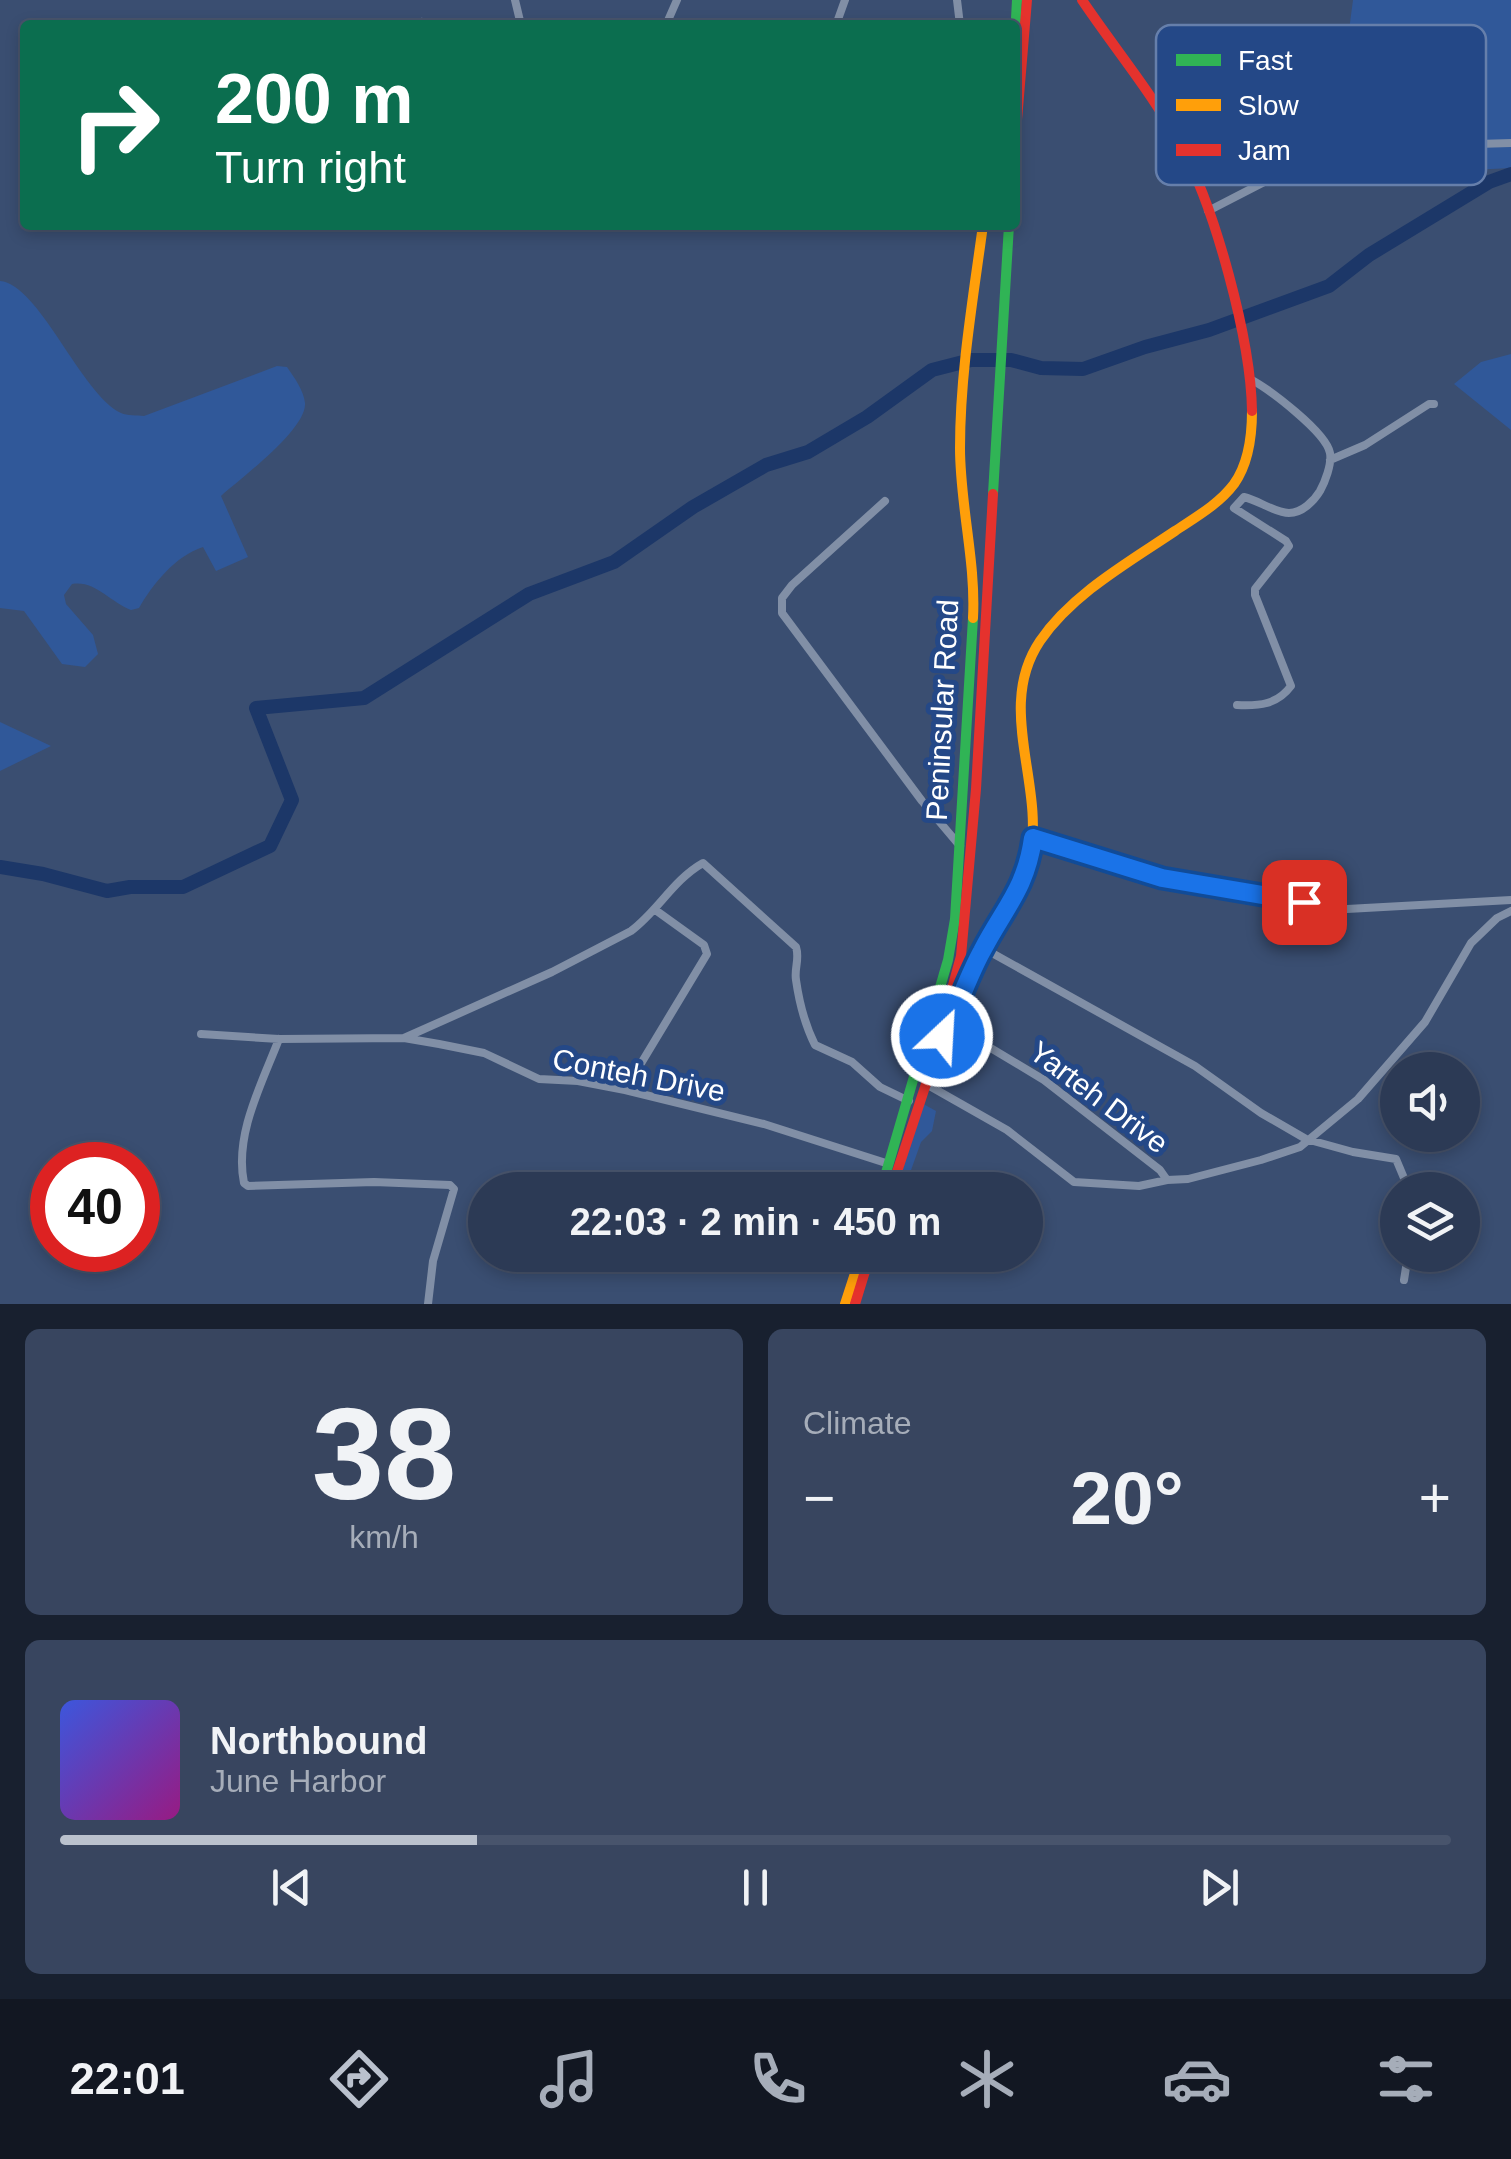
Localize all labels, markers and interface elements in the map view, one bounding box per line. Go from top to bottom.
legend [1156,25,1486,185]
text: Fast [1238,45,1293,76]
icon: right [50,60,180,190]
text: 200 m [215,60,413,138]
text: Slow [1238,90,1299,121]
text: Jam [1238,135,1291,166]
text: Turn right [215,142,406,193]
street label: Peninsular Road [920,598,964,822]
pin [1262,860,1347,945]
icon: arrive [1277,875,1332,930]
position arrow [890,984,994,1088]
street label: Yarteh Drive [1023,1034,1175,1160]
street label: Conteh Drive [550,1042,728,1108]
map controls [1380,1052,1480,1272]
button: sound [1380,1052,1480,1152]
speed limit sign: 40 [30,1142,160,1272]
button: layers [1380,1172,1480,1272]
text: 22:03 · 2 min · 450 m [570,1201,941,1243]
text: 38 [312,1381,456,1527]
text: Climate [803,1405,911,1441]
text: 20° [1070,1456,1184,1540]
text: − [803,1467,835,1529]
text: + [1419,1467,1451,1529]
text: km/h [349,1519,419,1555]
text: Northbound [210,1720,427,1762]
text: June Harbor [210,1763,386,1799]
icon: previous [264,1860,319,1915]
icon: pause [728,1860,783,1915]
icon: next [1192,1860,1247,1915]
icon: directions [324,2044,394,2114]
icon: music [534,2044,604,2114]
icon: phone [743,2044,813,2114]
icon: climate [952,2044,1022,2114]
icon: car [1162,2044,1232,2114]
icon: filters [1371,2044,1441,2114]
text: 22:01 [70,2053,185,2104]

